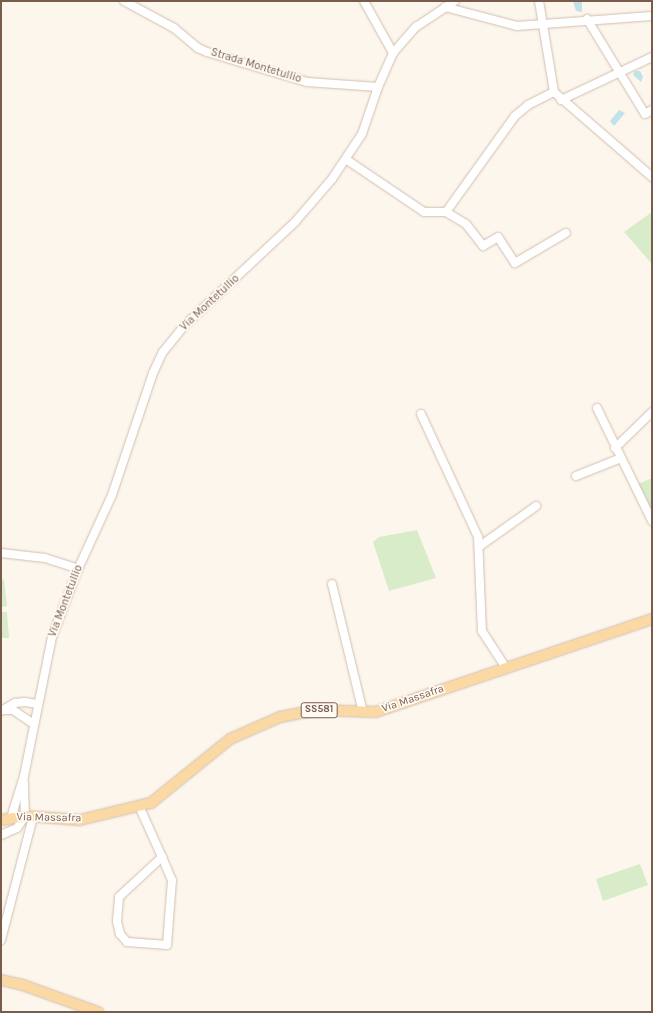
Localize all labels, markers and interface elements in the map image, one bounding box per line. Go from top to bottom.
street label: Strada Montetullio [209,46,303,86]
street label: Via Montetullio [178,272,242,334]
street label: Via Montetullio [46,563,86,639]
street label: Via Massafra [380,682,446,716]
road number: SS581 [300,702,338,718]
street label: Via Massafra [16,811,82,825]

